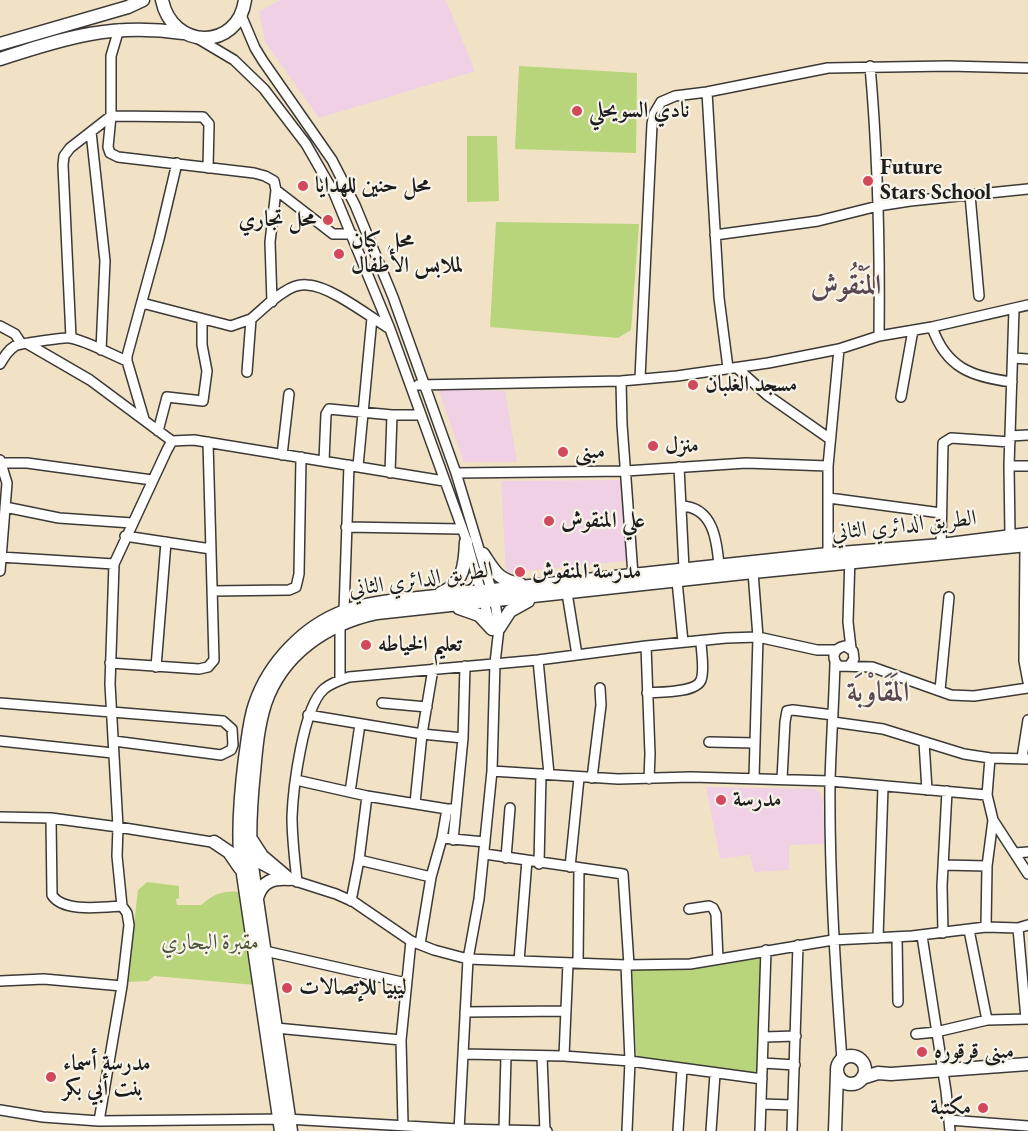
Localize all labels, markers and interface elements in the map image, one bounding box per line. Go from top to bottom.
place label: نادي السويحلي [589,98,689,124]
marker: نادي السويحلي [570,104,584,118]
place label: Future Stars School [880,155,991,206]
place label: محل حنين للهدايا [315,173,431,199]
marker: Future Stars School [861,174,875,188]
marker: محل حنين للهدايا [296,179,310,193]
place label: محل تجاري [239,207,316,233]
marker: محل تجاري [321,213,335,227]
place label: محل كيان لملابس الأطفال [351,228,463,280]
marker: محل كيان لملابس الأطفال [332,247,346,261]
district label: المَنْقُوش [811,269,881,303]
place label: مسجد الغلبان [705,372,797,398]
marker: مسجد الغلبان [686,378,700,392]
place label: منزل [665,433,699,459]
place label: مبنى [575,439,605,465]
marker: منزل [646,439,660,453]
marker: مبنى [556,445,570,459]
street label: الطريق الدائري الثاني [830,505,978,547]
place label: علي المنقوش [561,508,645,534]
marker: علي المنقوش [542,514,556,528]
street label: الطريق الدائري الثاني [347,557,495,603]
place label: مدرسة المنقوش [532,559,641,585]
marker: مدرسة المنقوش [513,565,527,579]
place label: تعليم الخياطه [378,632,462,658]
marker: تعليم الخياطه [359,638,373,652]
district label: المَقَاوْبَة [847,676,909,710]
place label: مدرسة [733,787,782,813]
marker: مدرسة [714,793,728,807]
park label: مقبرة البحاري [161,930,259,956]
place label: ليبيا للإتصالات [299,975,407,1001]
marker: ليبيا للإتصالات [280,981,294,995]
place label: مبنى قرقوره [934,1039,1014,1065]
marker: مبنى قرقوره [915,1045,929,1059]
place label: مدرسة أسماء بنت أبي بكر [63,1051,151,1102]
marker: مدرسة أسماء بنت أبي بكر [44,1070,58,1084]
place label: مكتبة [930,1095,971,1121]
marker: مكتبة [976,1101,990,1115]

